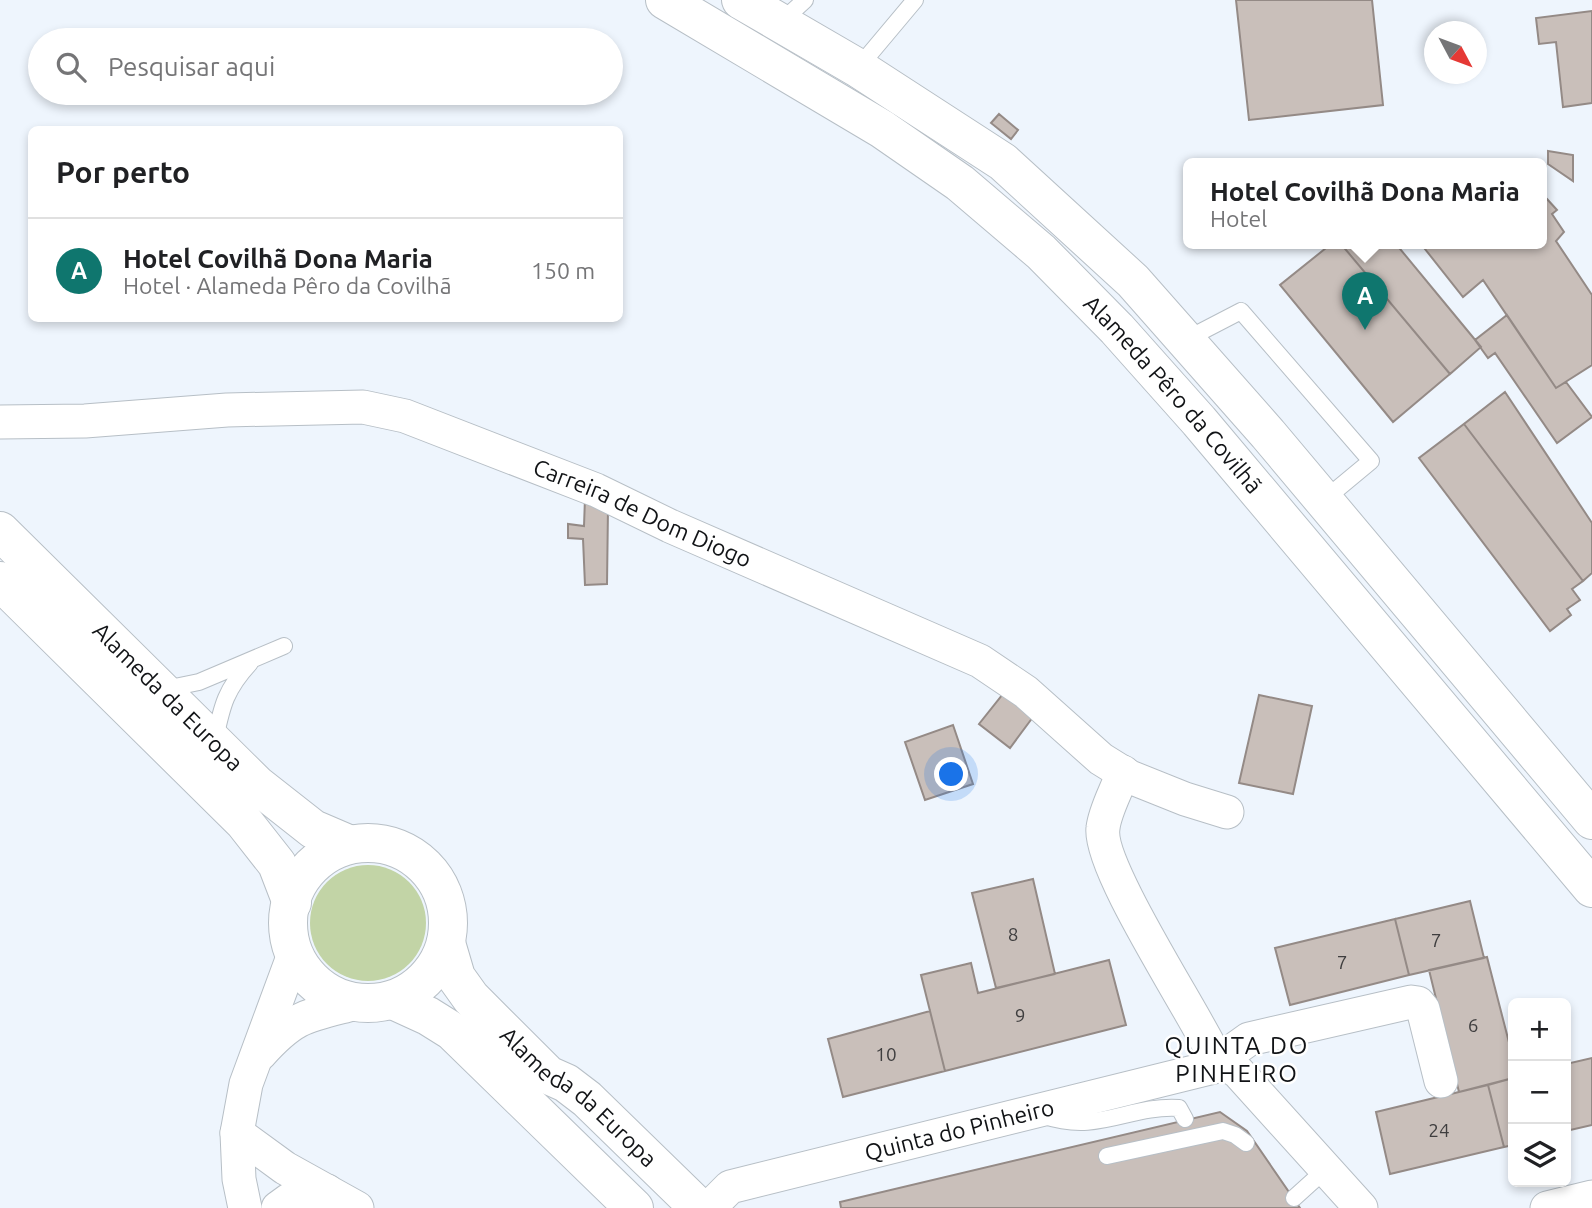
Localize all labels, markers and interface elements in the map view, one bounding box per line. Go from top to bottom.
north arrow [1424,21,1487,84]
search box [28,28,623,105]
icon: search [52,48,90,86]
text: Pesquisar aqui [108,52,275,81]
text: Por perto [56,155,190,189]
popup [1183,158,1547,249]
text: Hotel Covilhã Dona Maria [1210,177,1520,206]
text: Hotel [1210,206,1267,231]
text: Hotel Covilhã Dona Maria [123,244,433,273]
text: A [71,258,87,283]
text: 150 m [531,258,595,283]
pin: A [1342,272,1388,330]
text: Hotel · Alameda Pêro da Covilhã [123,273,452,298]
street label: Alameda Pêro da Covilhã [1079,290,1267,498]
street label: Carreira de Dom Diogo [530,454,755,572]
street label: Alameda da Europa [88,617,248,776]
your location [934,757,968,791]
house number: 8 [1008,923,1018,945]
house number: 7 [1431,929,1441,951]
house number: 7 [1337,951,1347,973]
map controls [1508,998,1571,1187]
button: + [1508,998,1571,1061]
house number: 9 [1015,1004,1025,1026]
house number: 6 [1468,1014,1478,1036]
street label: Alameda da Europa [496,1022,662,1172]
district label: QUINTA DO PINHEIRO [1165,1032,1309,1087]
house number: 10 [875,1043,897,1065]
button: − [1508,1061,1571,1124]
street label: Quinta do Pinheiro [862,1094,1056,1165]
house number: 24 [1428,1119,1450,1141]
button: layers [1508,1124,1571,1187]

